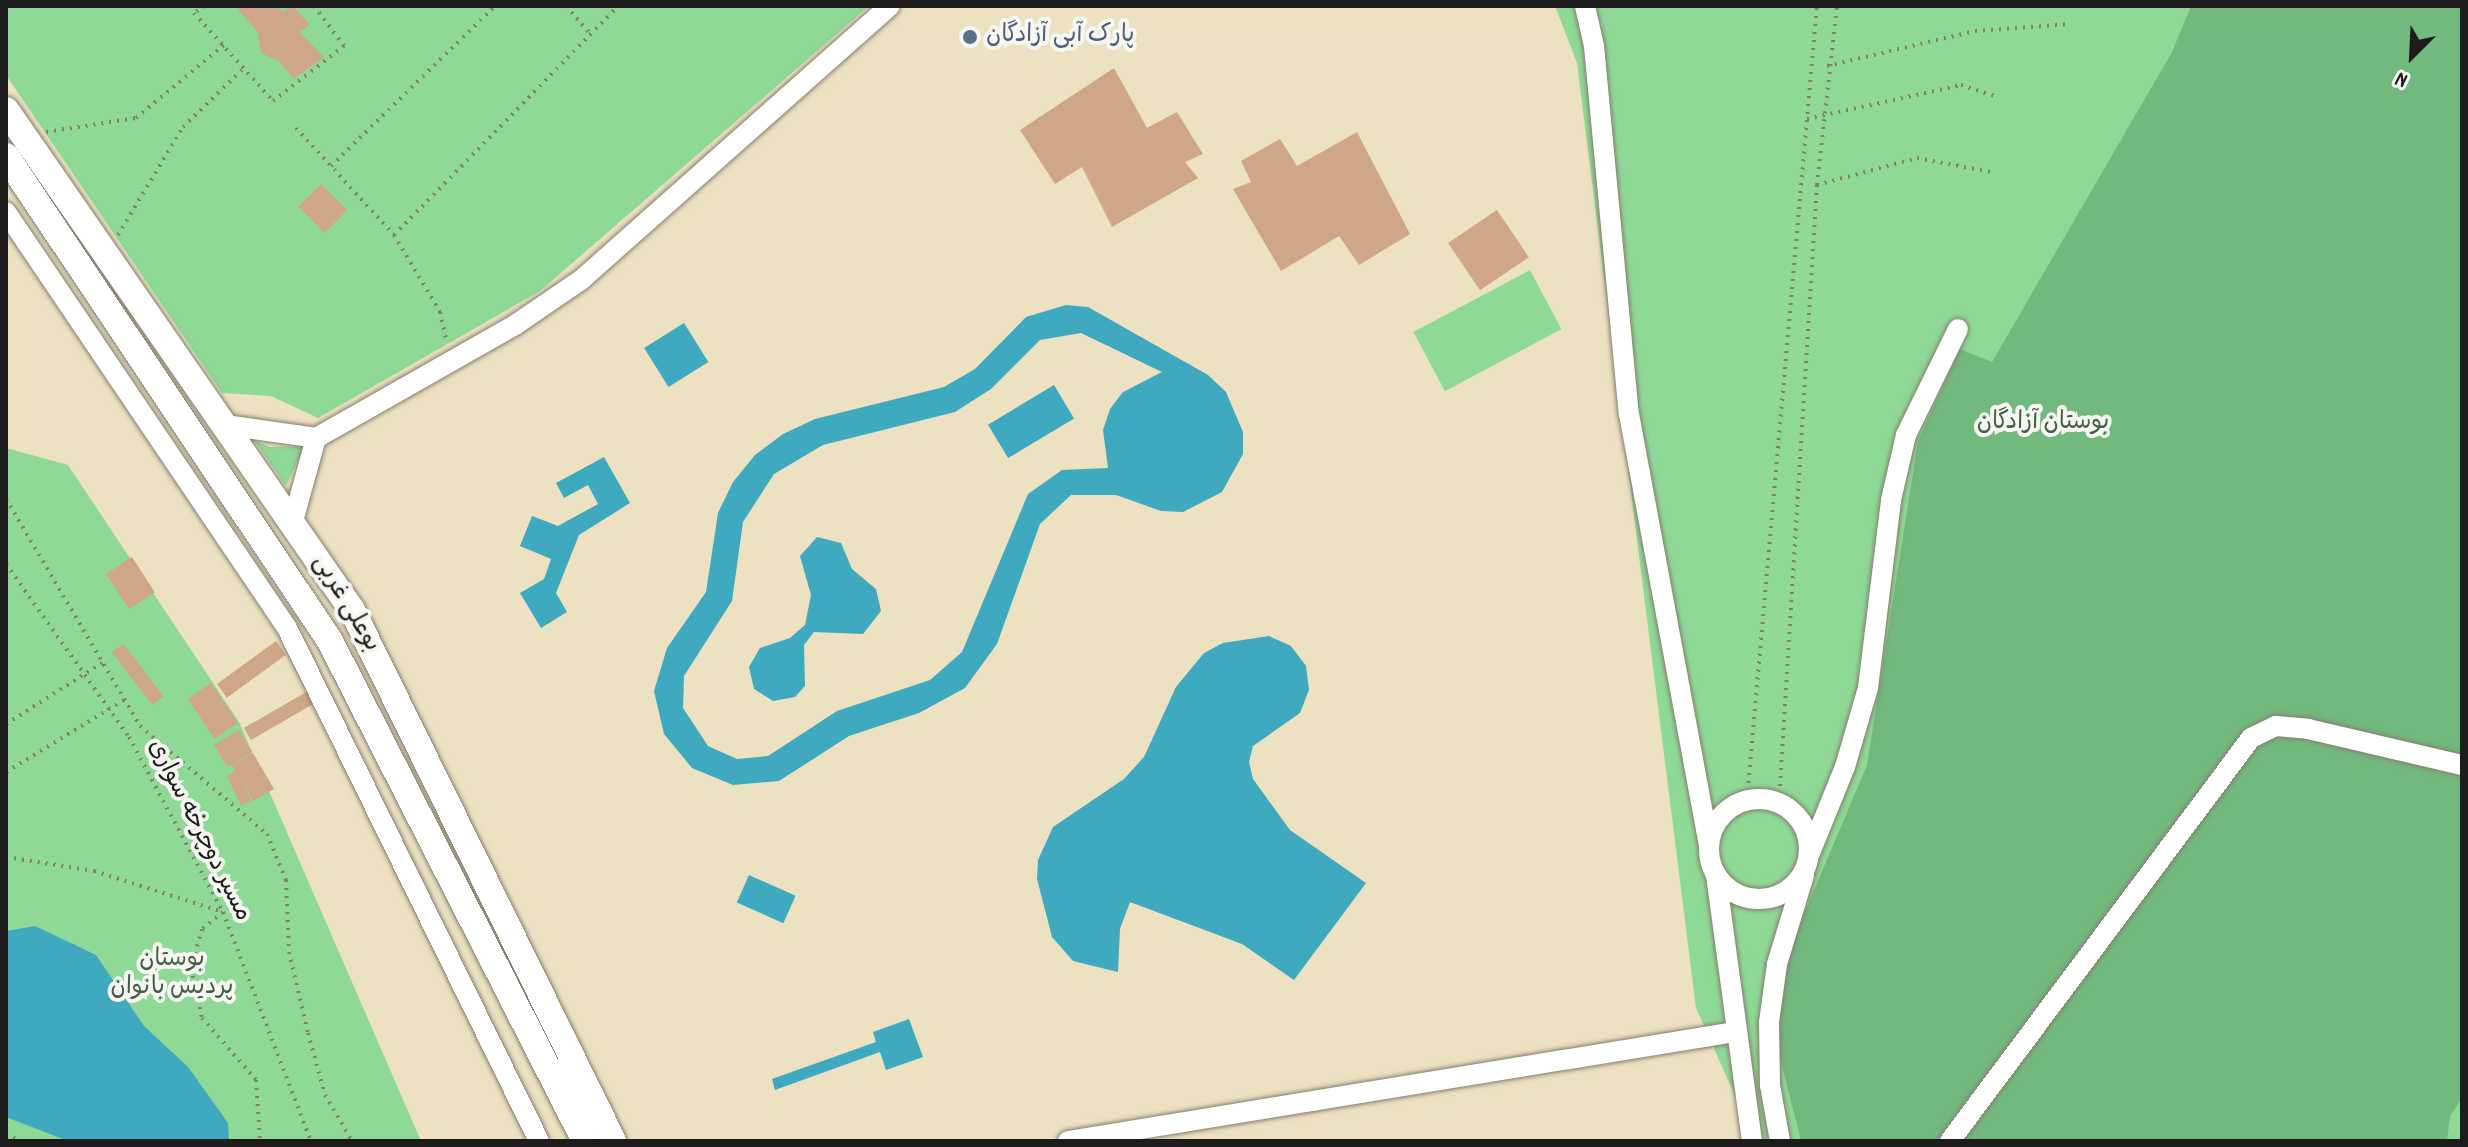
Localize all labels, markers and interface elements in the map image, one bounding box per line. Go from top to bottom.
north arrow [2372,16,2452,96]
place label: پارک آبی آزادگان [986,23,1134,51]
marker: پارک آبی آزادگان [961,28,979,46]
text: N [2391,62,2413,95]
park label: بوستان آزادگان [1977,410,2109,438]
street label: بوعلی غربی [305,550,385,658]
street label: مسیر دوچرخه سواری [140,735,256,927]
park label: بوستان پردیس بانوان [111,947,233,1003]

